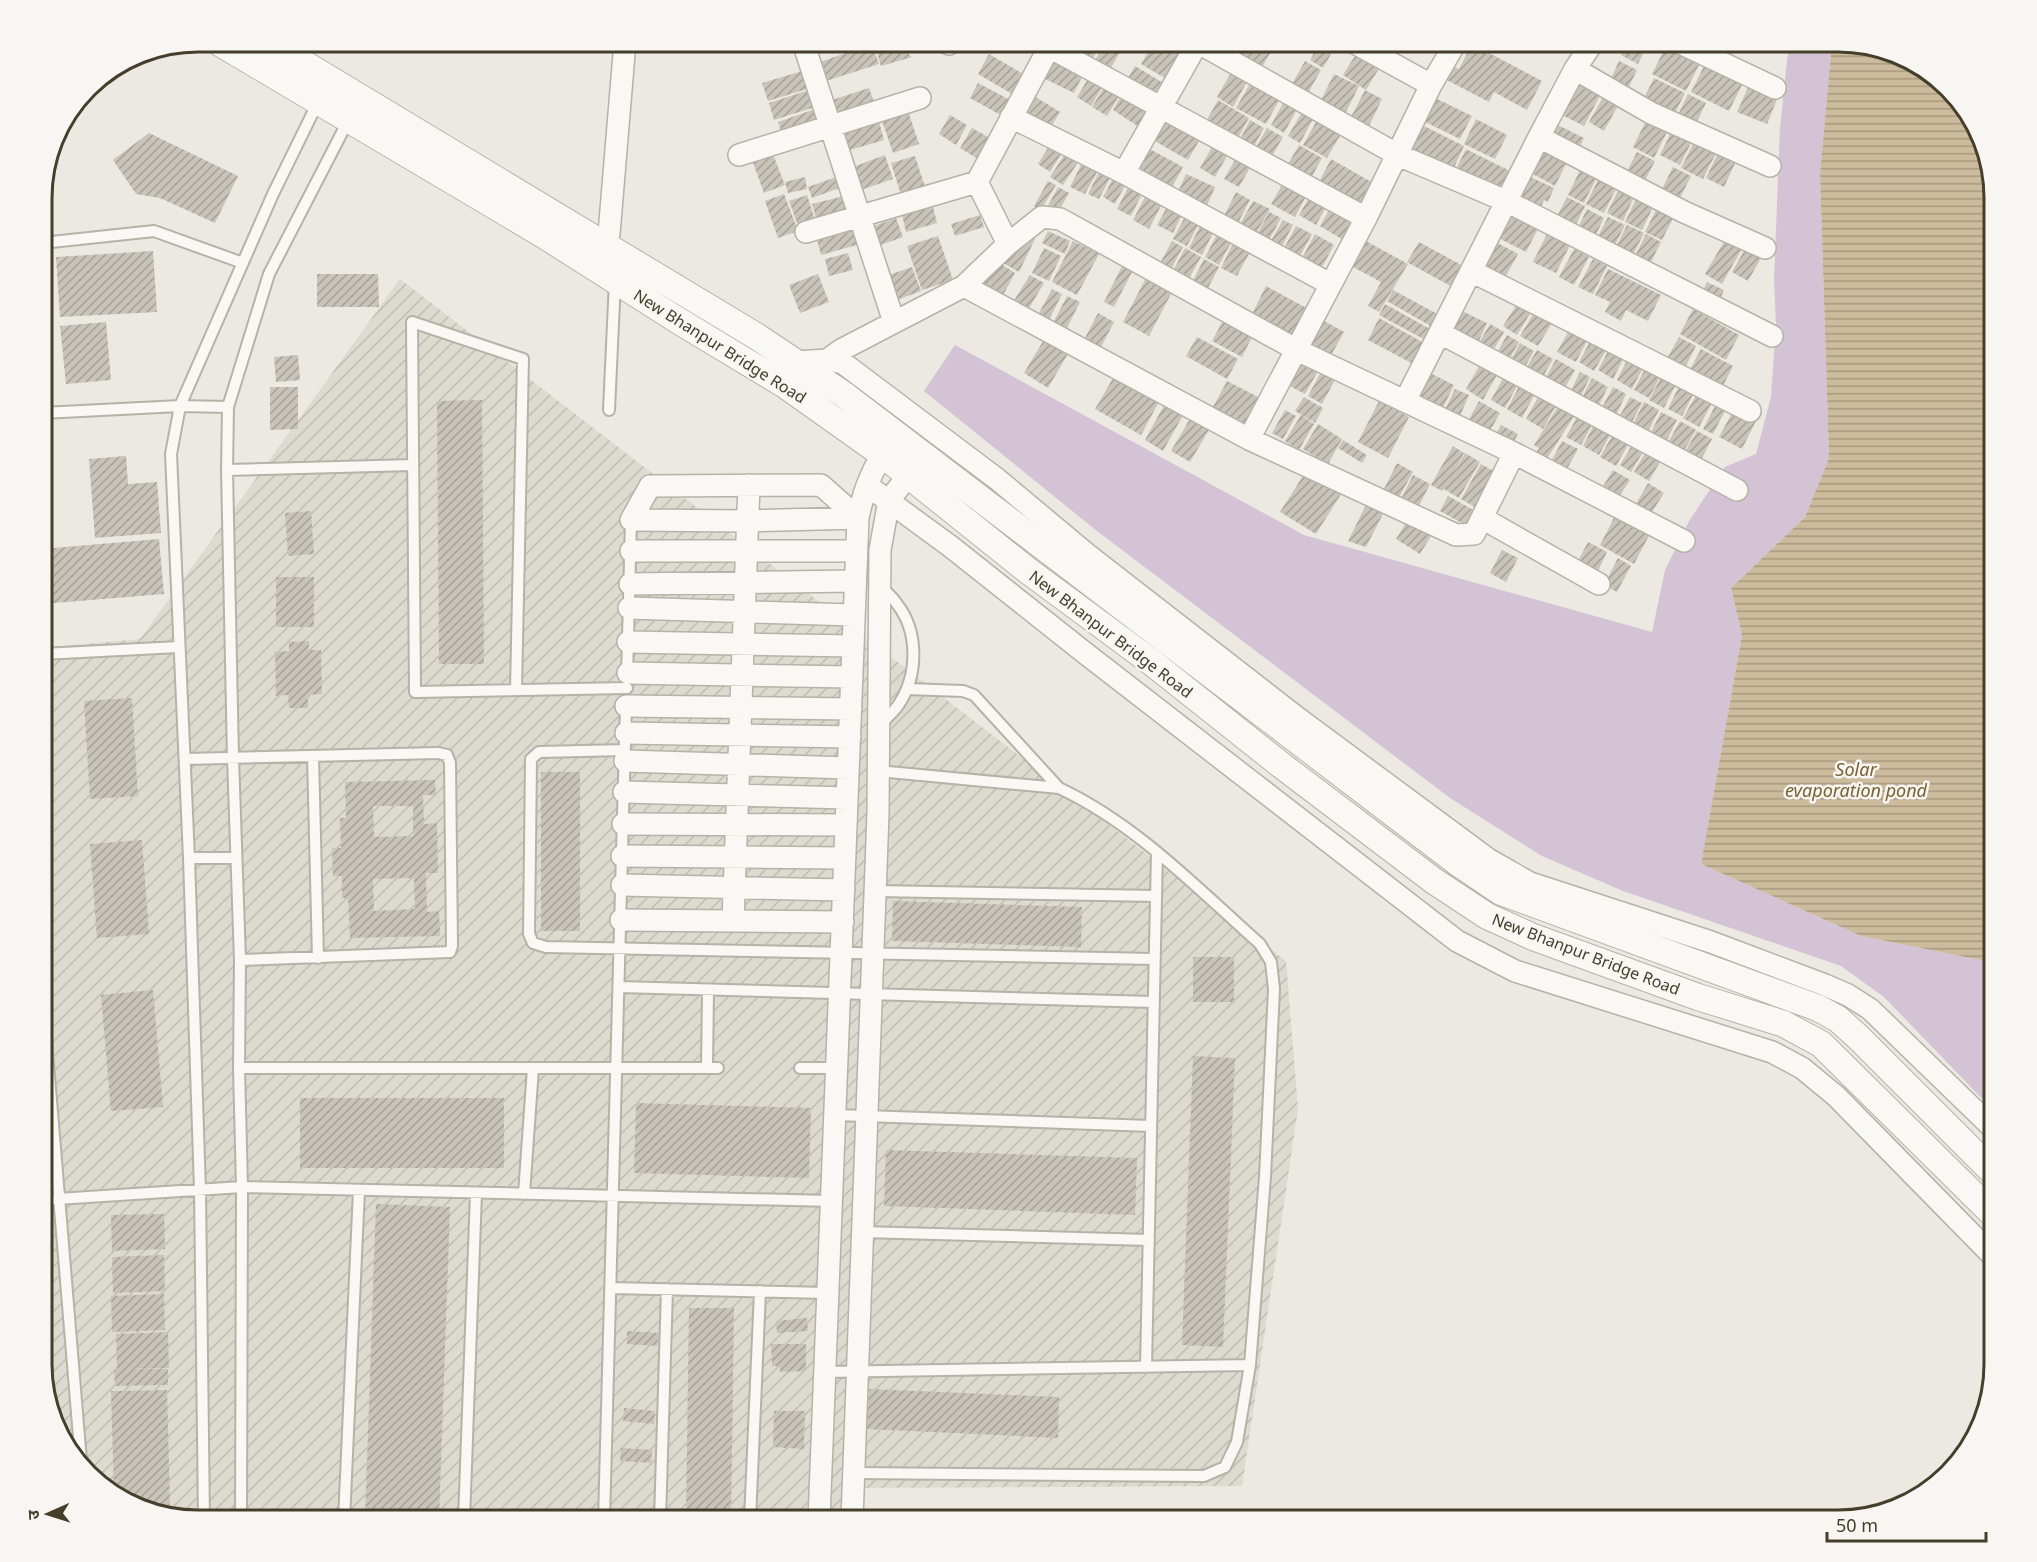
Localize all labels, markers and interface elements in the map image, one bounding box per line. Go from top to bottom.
street label: New Bhanpur Bridge Road [629,284,811,408]
street label: New Bhanpur Bridge Road [1025,565,1197,703]
water label: Solar evaporation pond [1785,757,1928,802]
street label: New Bhanpur Bridge Road [1489,908,1683,1000]
north arrow [18,1484,78,1544]
scale bar [1827,1505,1986,1543]
text: उ [22,1509,44,1520]
text: 50 m [1836,1513,1878,1537]

